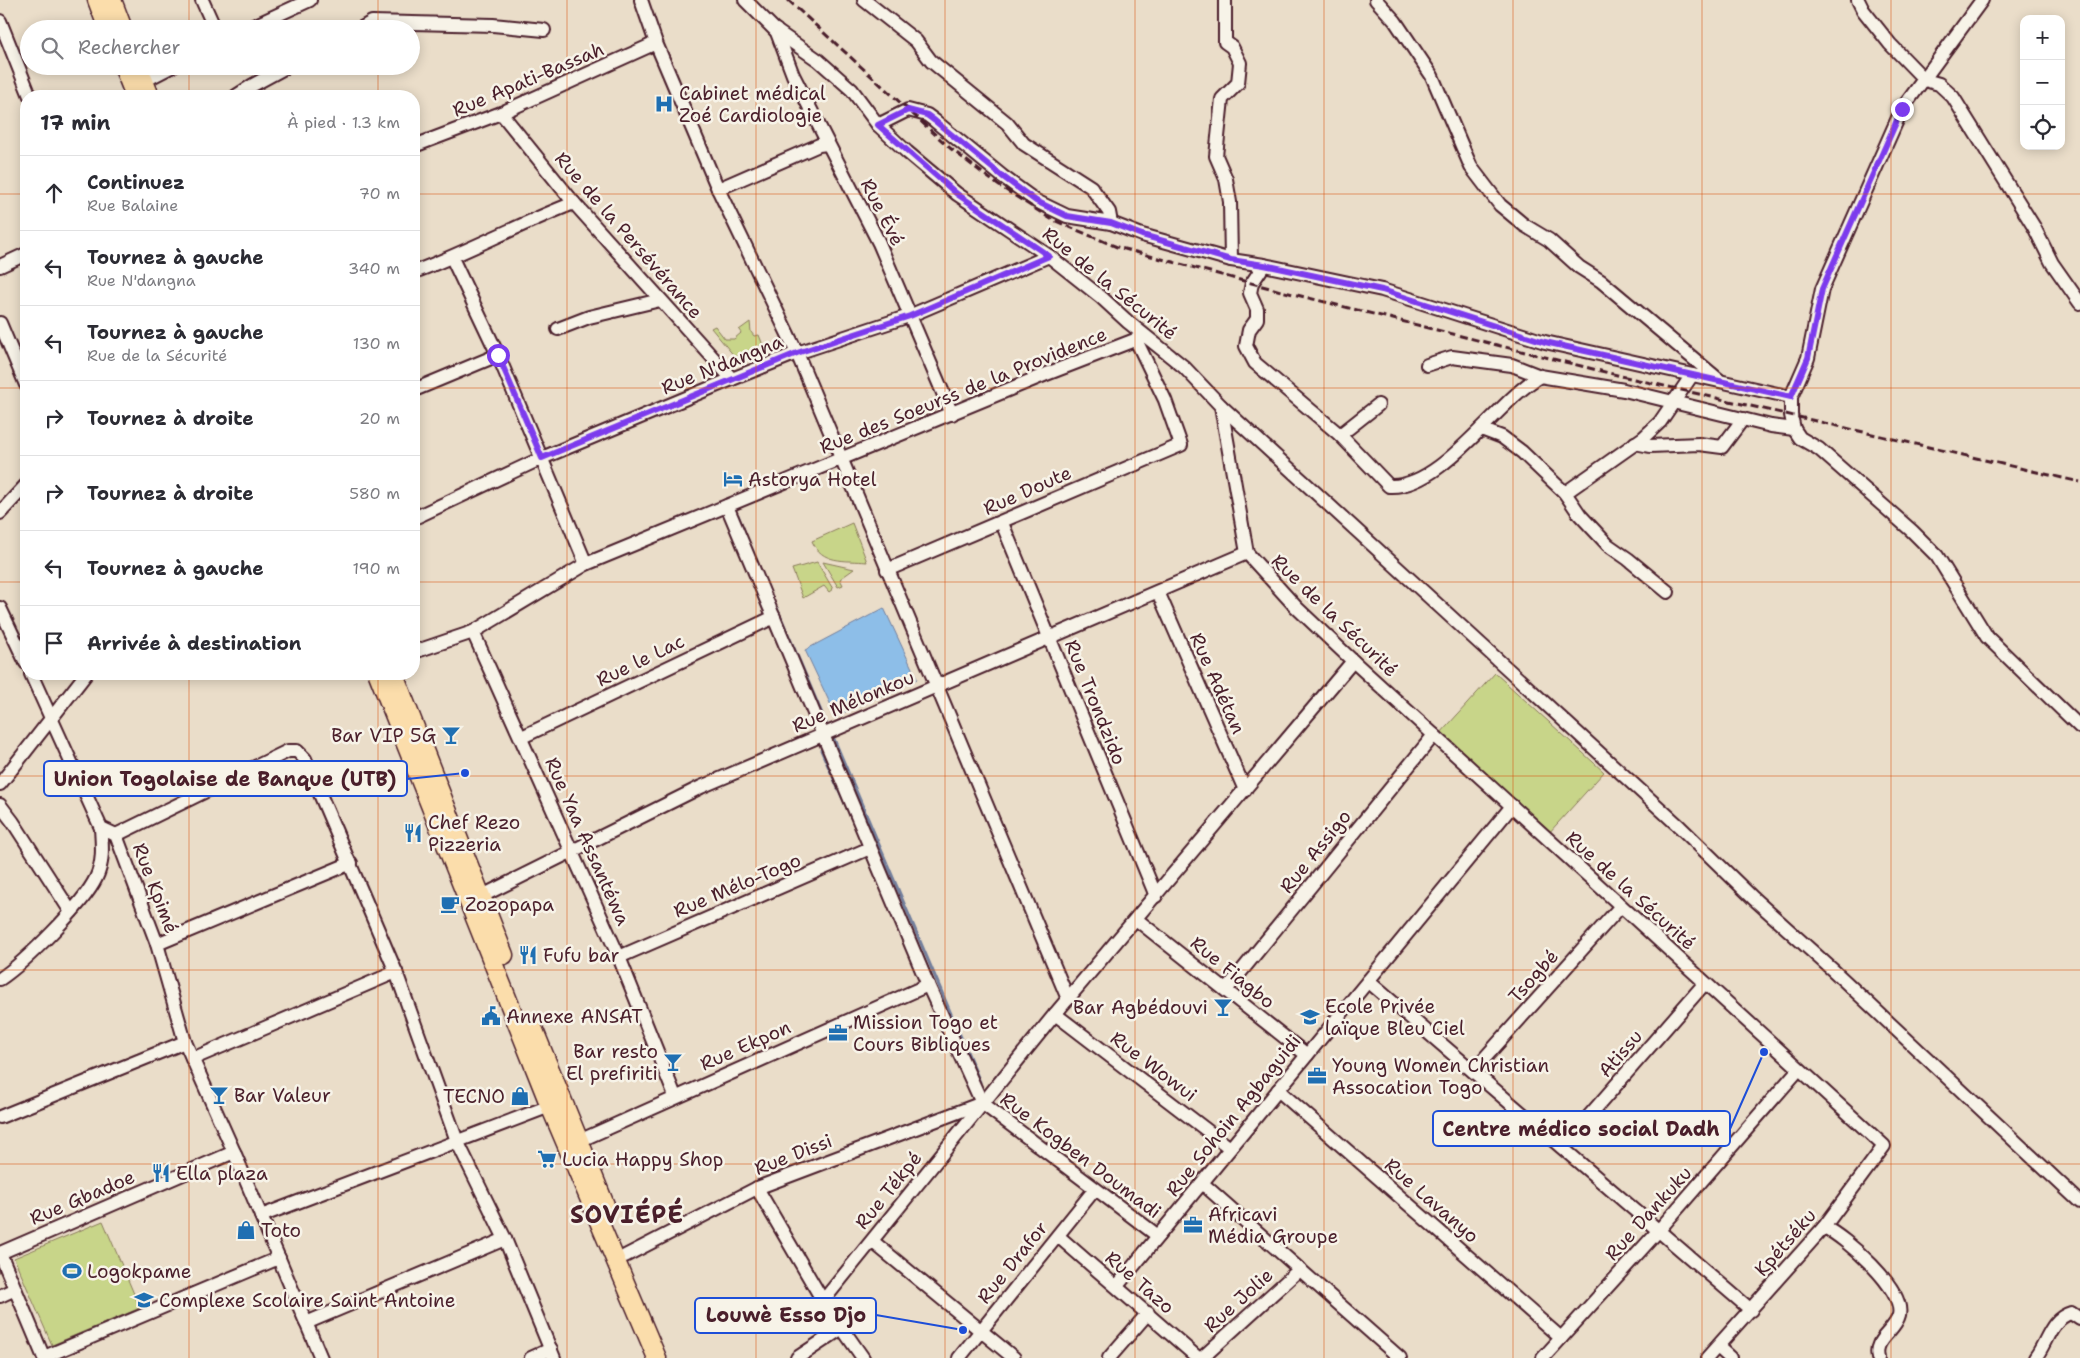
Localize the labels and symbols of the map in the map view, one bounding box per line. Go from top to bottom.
street label: Rue Apati-Bassah [449,36,608,123]
place label: Cabinet médical Zoé Cardiologie [679,81,826,128]
hospital icon: Cabinet médical Zoé Cardiologie [653,93,675,115]
route end [1891,98,1914,121]
street label: Rue de la Persévérance [549,147,708,324]
street label: Rue Évé [855,174,911,250]
street label: Rue de la Sécurité [1037,221,1182,345]
street label: Rue des Soeurss de la Providence [816,321,1110,460]
street label: Rue N'dangna [658,329,787,400]
route start [487,344,510,367]
street label: Rue Doute [979,460,1075,521]
place label: Astorya Hotel [748,467,877,492]
hotel icon: Astorya Hotel [722,468,744,490]
street label: Rue de la Sécurité [1266,549,1403,682]
street label: Rue le Lac [592,628,688,693]
street label: Rue Adétan [1184,629,1251,738]
street label: Rue Trondzido [1059,636,1132,769]
street label: Rue Mélonkou [788,664,918,738]
place label: Bar VIP 5G [331,723,436,748]
bar icon: Bar VIP 5G [440,724,462,746]
street label: Rue Yaa Assantéwa [539,753,636,929]
callout: Union Togolaise de Banque (UTB) [44,761,407,796]
text: Union Togolaise de Banque (UTB) [54,766,396,792]
street label: Rue Assigo [1274,804,1357,898]
place label: Chef Rezo Pizzeria [428,810,520,857]
restaurant icon: Chef Rezo Pizzeria [402,822,424,844]
street label: Rue de la Sécurité [1560,825,1701,955]
street label: Rue Kpimé [127,839,184,937]
street label: Rue Mélo-Togo [670,847,805,924]
place label: Zozopapa [465,892,554,917]
cafe icon: Zozopapa [439,893,461,915]
street label: Rue Fiagbo [1185,931,1280,1014]
place label: Fufu bar [543,943,620,968]
restaurant icon: Fufu bar [517,944,539,966]
street label: Tsogbé [1503,944,1564,1008]
place label: Ecole Privée laïque Bleu Ciel [1325,994,1465,1041]
place label: Bar Agbédouvi [1073,995,1208,1020]
bar icon: Bar Agbédouvi [1212,996,1234,1018]
place label: Annexe ANSAT [506,1004,643,1029]
public building icon: Annexe ANSAT [480,1005,502,1027]
school or university icon: Ecole Privée laïque Bleu Ciel [1299,1006,1321,1028]
place label: Mission Togo et Cours Bibliques [853,1010,998,1057]
street label: Rue Ekpon [696,1014,794,1077]
office icon: Mission Togo et Cours Bibliques [827,1022,849,1044]
street label: Atissu [1593,1024,1648,1083]
street label: Rue Wowui [1105,1026,1202,1107]
street label: Rue Sohoin Agbaguidi [1160,1029,1306,1201]
place label: Bar resto El prefiriti [566,1039,658,1086]
bar icon: Bar resto El prefiriti [662,1051,684,1073]
place label: Young Women Christian Assocation Togo [1332,1053,1549,1100]
office icon: Young Women Christian Assocation Togo [1306,1065,1328,1087]
place label: Bar Valeur [234,1083,331,1108]
bar icon: Bar Valeur [208,1084,230,1106]
place label: TECNO [443,1084,505,1109]
shop icon: TECNO [509,1085,531,1107]
street label: Rue Kogben Doumadi [995,1087,1166,1224]
callout: Centre médico social Dadh [1433,1111,1730,1146]
text: Centre médico social Dadh [1442,1116,1720,1142]
street label: Rue Dissi [751,1128,836,1181]
street label: Rue Tékpé [849,1146,927,1234]
place label: Lucia Happy Shop [562,1147,723,1172]
supermarket icon: Lucia Happy Shop [536,1148,558,1170]
street label: Rue Lavanyo [1379,1152,1484,1248]
place label: Ella plaza [176,1161,268,1186]
street label: Rue Dankuku [1599,1161,1697,1266]
restaurant icon: Ella plaza [150,1162,172,1184]
street label: Rue Gbadoe [26,1164,139,1231]
district label: SOVIÉPÉ [570,1197,684,1231]
place label: Africavi Média Groupe [1208,1202,1338,1249]
street label: Kpétséku [1749,1203,1822,1282]
office icon: Africavi Média Groupe [1182,1214,1204,1236]
street label: Rue Drafor [971,1216,1053,1309]
place label: Toto [261,1218,301,1243]
shop icon: Toto [235,1219,257,1241]
street label: Rue Tazo [1100,1245,1180,1319]
place label: Logokpame [87,1259,192,1284]
sports icon: Logokpame [61,1260,83,1282]
street label: Rue Jolie [1198,1263,1278,1338]
place label: Complexe Scolaire Saint Antoine [159,1288,455,1313]
school or university icon: Complexe Scolaire Saint Antoine [133,1289,155,1311]
callout: Louwè Esso Djo [695,1298,876,1333]
text: Louwè Esso Djo [706,1302,866,1328]

